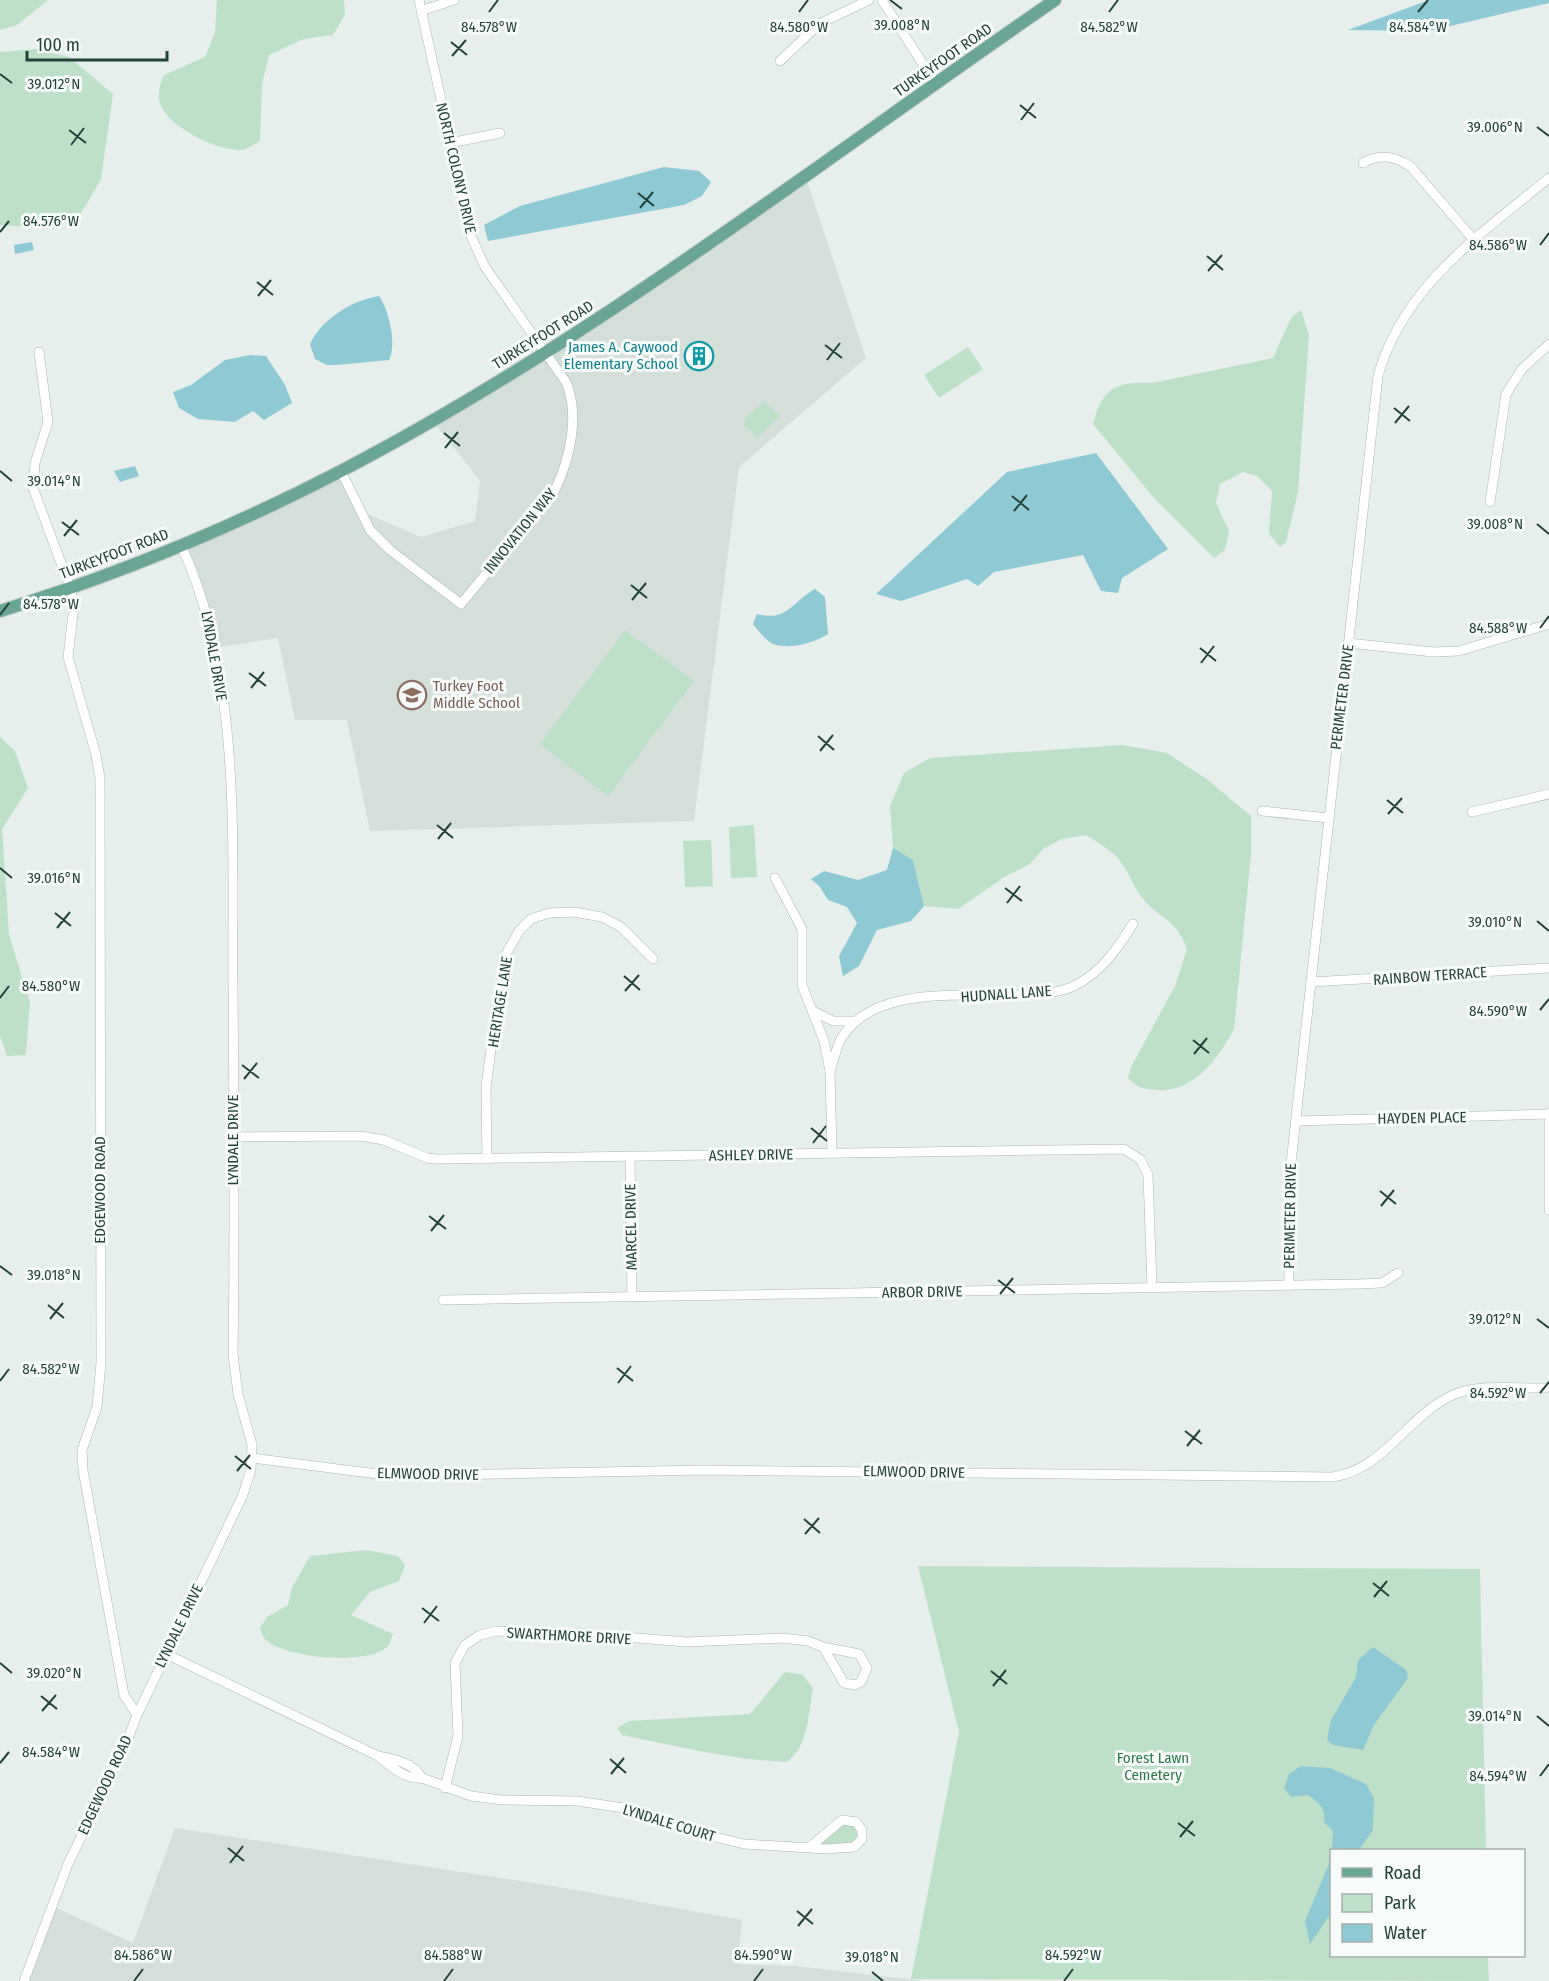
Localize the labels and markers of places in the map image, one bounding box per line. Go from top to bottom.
place label: James A. Caywood Elementary School [564,338,678,373]
building icon: James A. Caywood Elementary School [683,340,715,372]
place label: Turkey Foot Middle School [433,677,520,712]
school or university icon: Turkey Foot Middle School [396,679,428,711]

